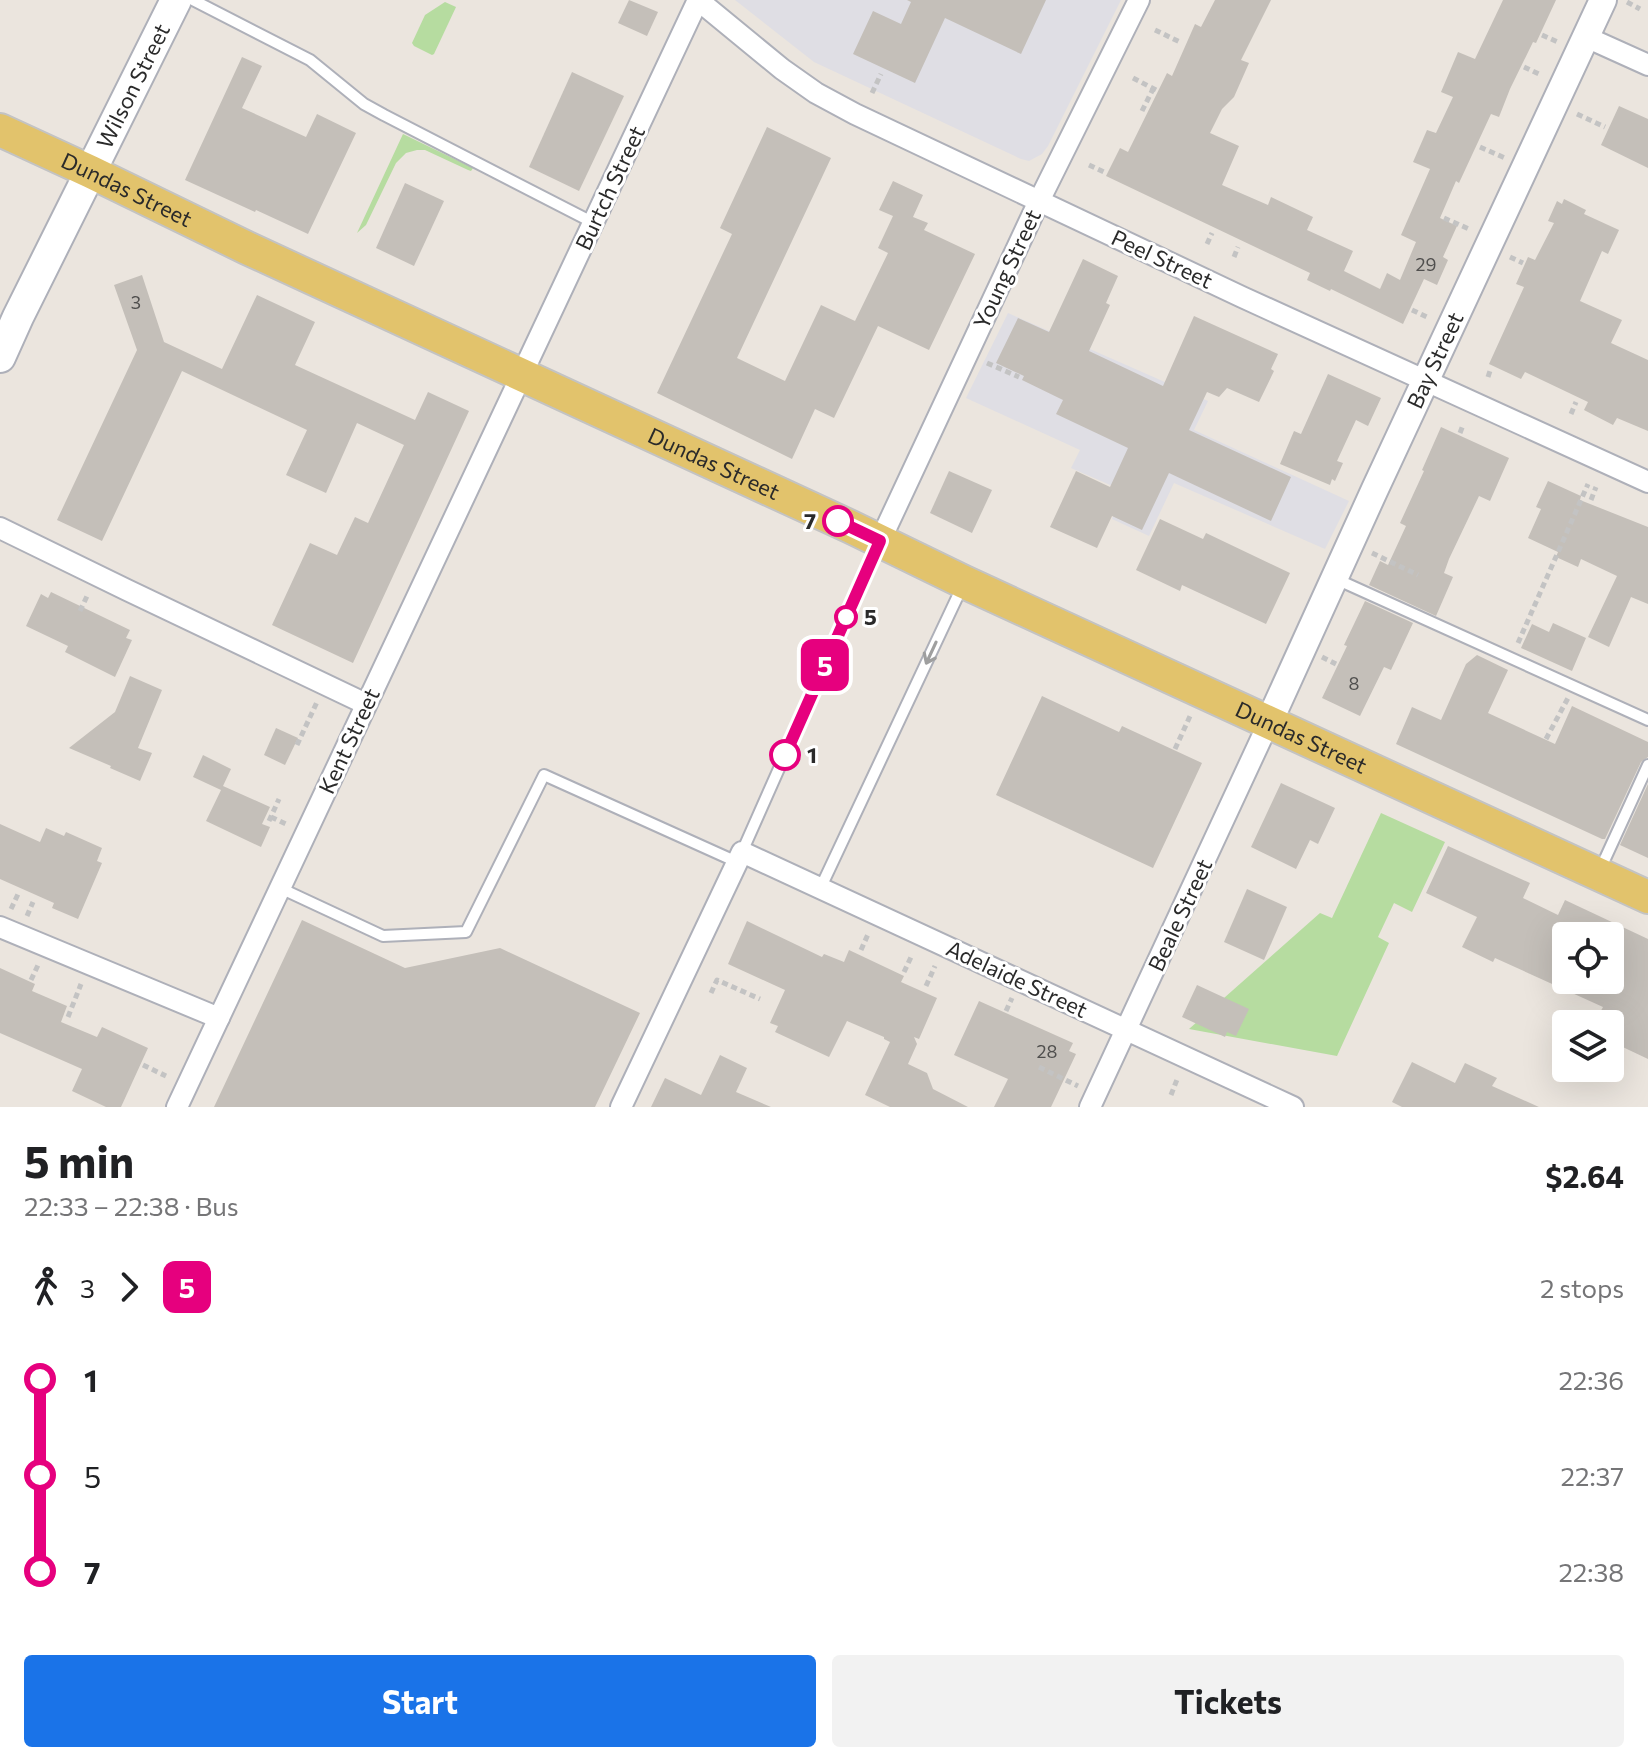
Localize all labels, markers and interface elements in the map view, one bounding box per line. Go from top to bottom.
street label: Wilson Street [90,19,175,153]
street label: Burtch Street [569,121,650,254]
street label: Dundas Street [57,146,197,232]
street label: Young Street [967,205,1046,333]
street label: Peel Street [1107,223,1217,294]
house number: 29 [1416,253,1436,275]
house number: 3 [131,291,141,313]
street label: Bay Street [1400,308,1469,413]
street label: Dundas Street [644,421,784,505]
marker: 7 [823,506,853,536]
place label: 7 [804,507,816,534]
place label: 5 [864,603,877,630]
marker: 5 [835,606,857,628]
line badge: 5 [799,639,851,691]
one-way arrow [923,640,938,664]
text: 5 [817,648,833,682]
house number: 8 [1349,672,1360,694]
street label: Kent Street [312,684,385,798]
street label: Dundas Street [1231,695,1371,779]
marker: 1 [770,740,800,770]
place label: 1 [807,741,817,768]
street label: Beale Street [1142,854,1217,975]
map controls [1552,922,1624,1082]
button: locate [1552,922,1624,994]
street label: Adelaide Street [942,934,1092,1023]
button: layers [1552,1010,1624,1082]
house number: 28 [1037,1040,1058,1062]
text: 5 min [24,1133,134,1187]
text: $2.64 [1545,1157,1624,1194]
text: 22:33 – 22:38 · Bus [24,1190,239,1221]
icon: walk [24,1265,68,1309]
icon: forward [107,1265,151,1309]
text: 5 [179,1270,195,1304]
text: 3 [80,1272,95,1303]
text: 2 stops [1540,1272,1624,1303]
text: 1 [84,1361,98,1398]
text: 22:36 [1558,1364,1624,1395]
text: 5 [84,1457,101,1494]
text: 22:37 [1561,1460,1624,1491]
text: 7 [84,1553,101,1590]
text: 22:38 [1558,1556,1624,1587]
button: Start [24,1655,816,1747]
button: Tickets [832,1655,1624,1747]

